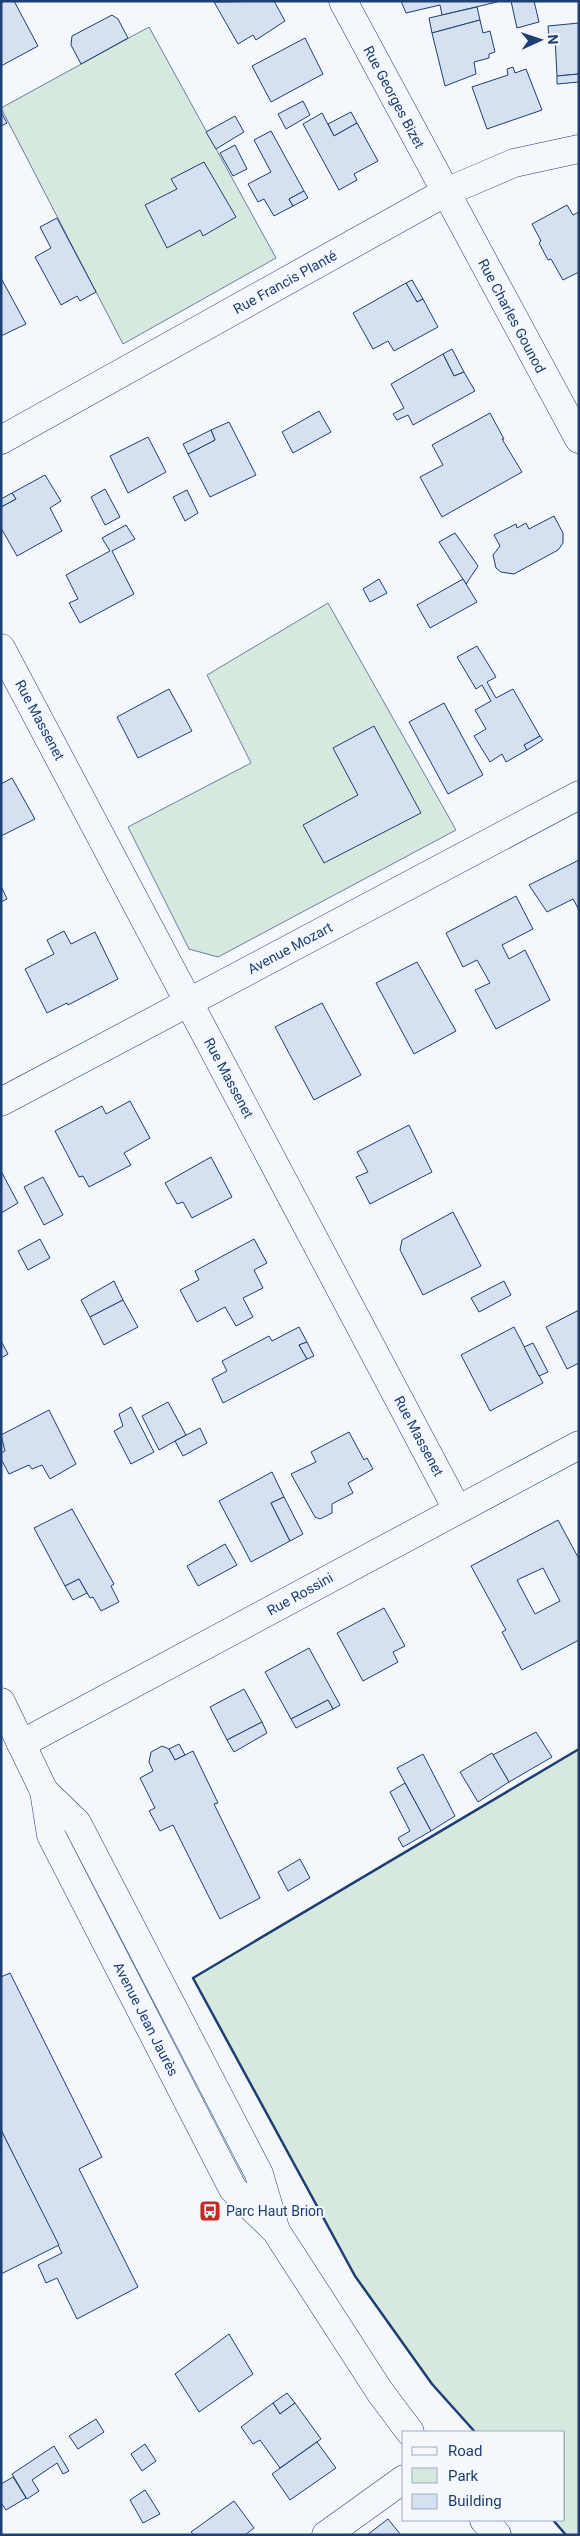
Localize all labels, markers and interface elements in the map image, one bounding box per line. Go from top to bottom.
north arrow [515,15,565,65]
text: N [545,34,561,45]
street label: Rue Georges Bizet [360,43,428,151]
street label: Rue Francis Planté [231,247,339,317]
street label: Rue Charles Gounod [475,256,549,376]
street label: Rue Massenet [12,677,68,763]
street label: Avenue Mozart [245,919,335,977]
street label: Rue Massenet [201,1035,257,1121]
street label: Rue Massenet [391,1393,447,1479]
street label: Rue Rossini [264,1569,336,1619]
street label: Avenue Jean Jaurès [110,1959,182,2079]
bus stop icon: Parc Haut Brion [198,2199,222,2223]
place label: Parc Haut Brion [226,2203,324,2219]
legend [402,2431,565,2521]
text: Road [448,2442,482,2460]
text: Park [448,2467,479,2485]
text: Building [448,2492,502,2510]

